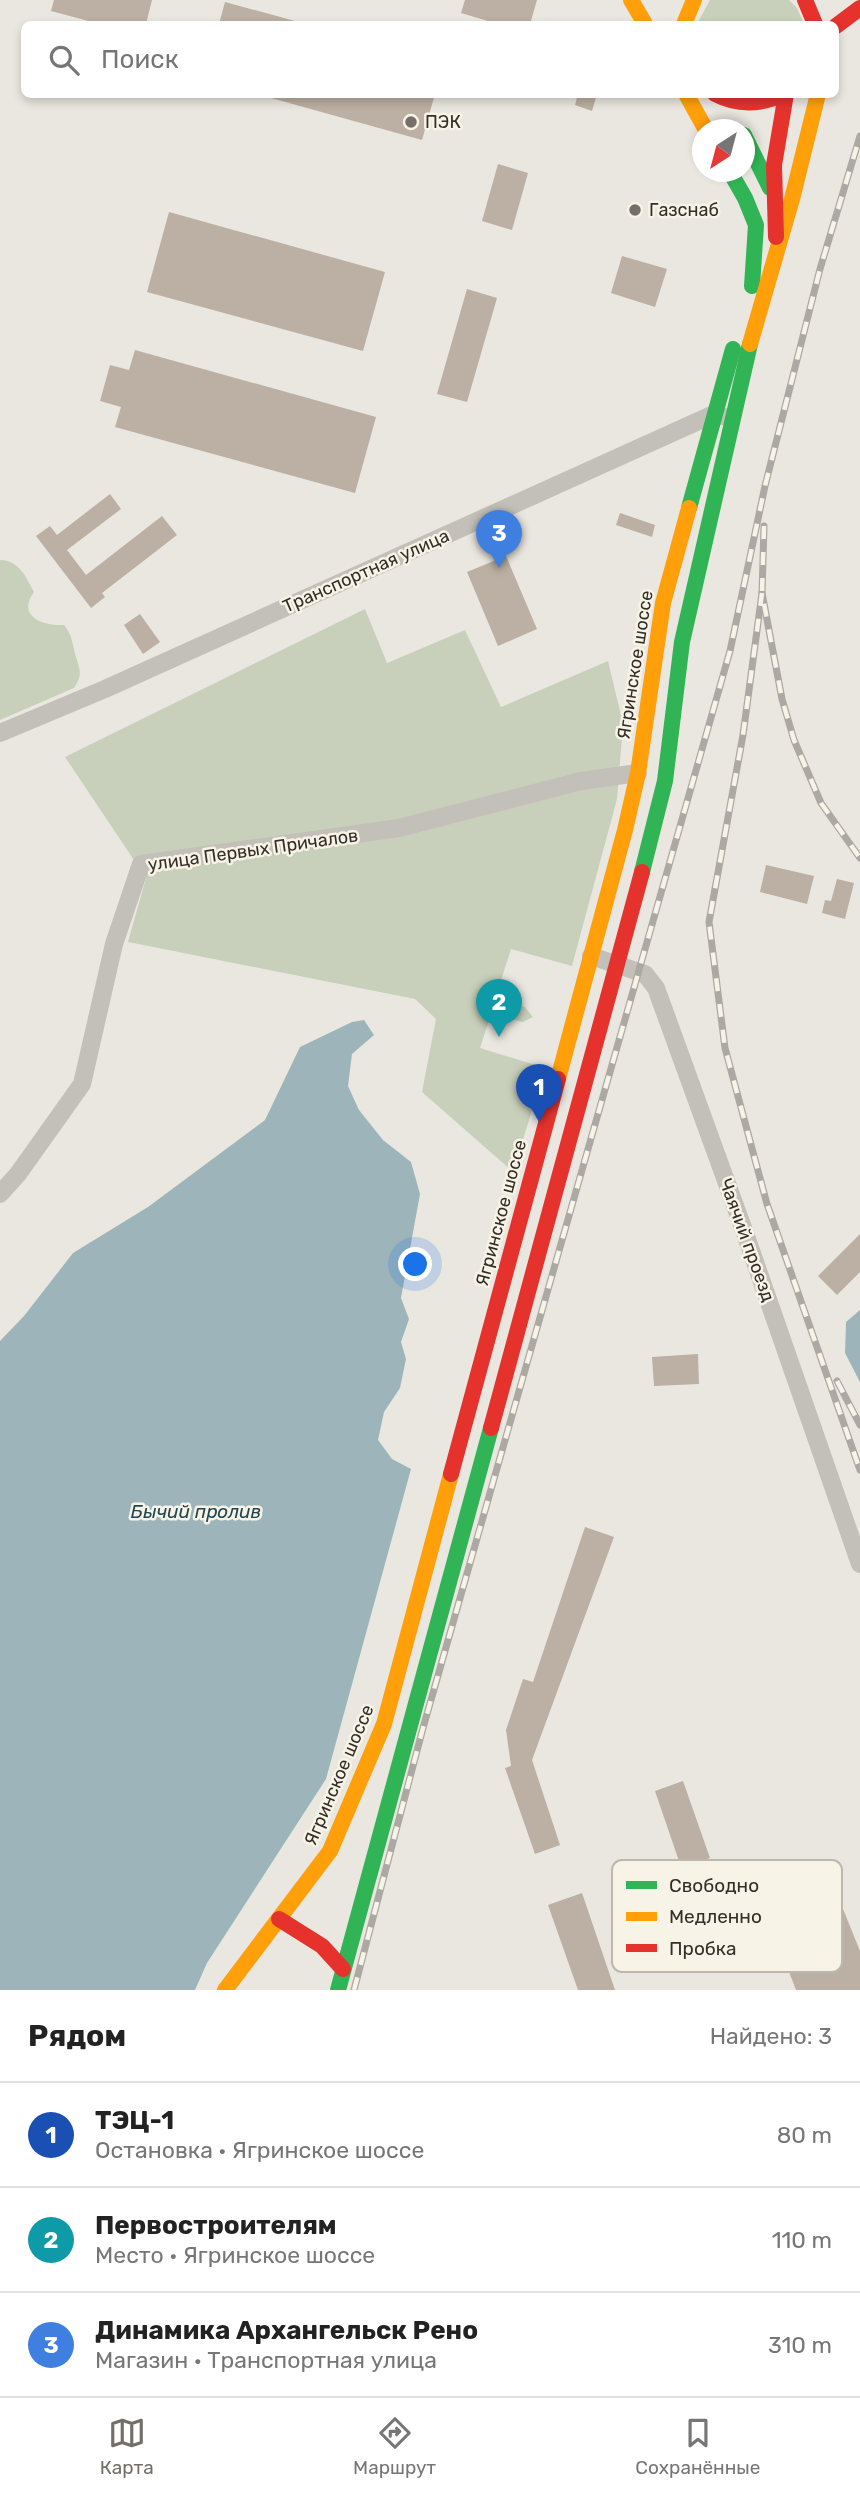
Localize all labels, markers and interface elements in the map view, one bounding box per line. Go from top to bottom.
search box [21,21,839,98]
icon: search [45,41,83,79]
text: Поиск [101,44,179,75]
place label: ПЭК [425,111,461,133]
marker: ПЭК [403,114,419,130]
north arrow [692,119,755,182]
place label: Газснаб [649,199,719,221]
marker: Газснаб [627,202,643,218]
pin: 3 [476,510,522,568]
street label: Транспортная улица [279,524,453,618]
street label: Ягринское шоссе [612,589,658,741]
street label: улица Первых Причалов [146,824,360,876]
pin: 2 [476,979,522,1037]
pin: 1 [516,1064,562,1122]
street label: Ягринское шоссе [471,1137,531,1289]
street label: Чаячий проезд [715,1175,780,1305]
your location [398,1247,432,1281]
water label: Бычий пролив [131,1500,261,1523]
street label: Ягринское шоссе [299,1701,379,1849]
legend [612,1860,842,1972]
text: Свободно [669,1874,759,1897]
text: Медленно [669,1905,762,1928]
text: Пробка [669,1937,737,1960]
text: Рядом [28,2018,126,2054]
text: Найдено: 3 [710,2022,832,2050]
text: ТЭЦ-1 [95,2105,174,2136]
text: 1 [45,2121,57,2149]
text: 80 m [777,2121,832,2149]
text: Остановка · Ягринское шоссе [95,2136,424,2164]
text: Первостроителям [95,2210,337,2241]
text: 2 [44,2226,58,2254]
text: 110 m [772,2226,832,2254]
text: Место · Ягринское шоссе [95,2241,375,2269]
text: Динамика Архангельск Рено [95,2315,478,2346]
text: 3 [43,2331,59,2359]
text: 310 m [768,2331,832,2359]
text: Магазин · Транспортная улица [95,2346,437,2374]
tab: Карта [100,2414,154,2479]
tab: Маршрут [353,2414,436,2479]
tab: Сохранённые [635,2414,760,2479]

